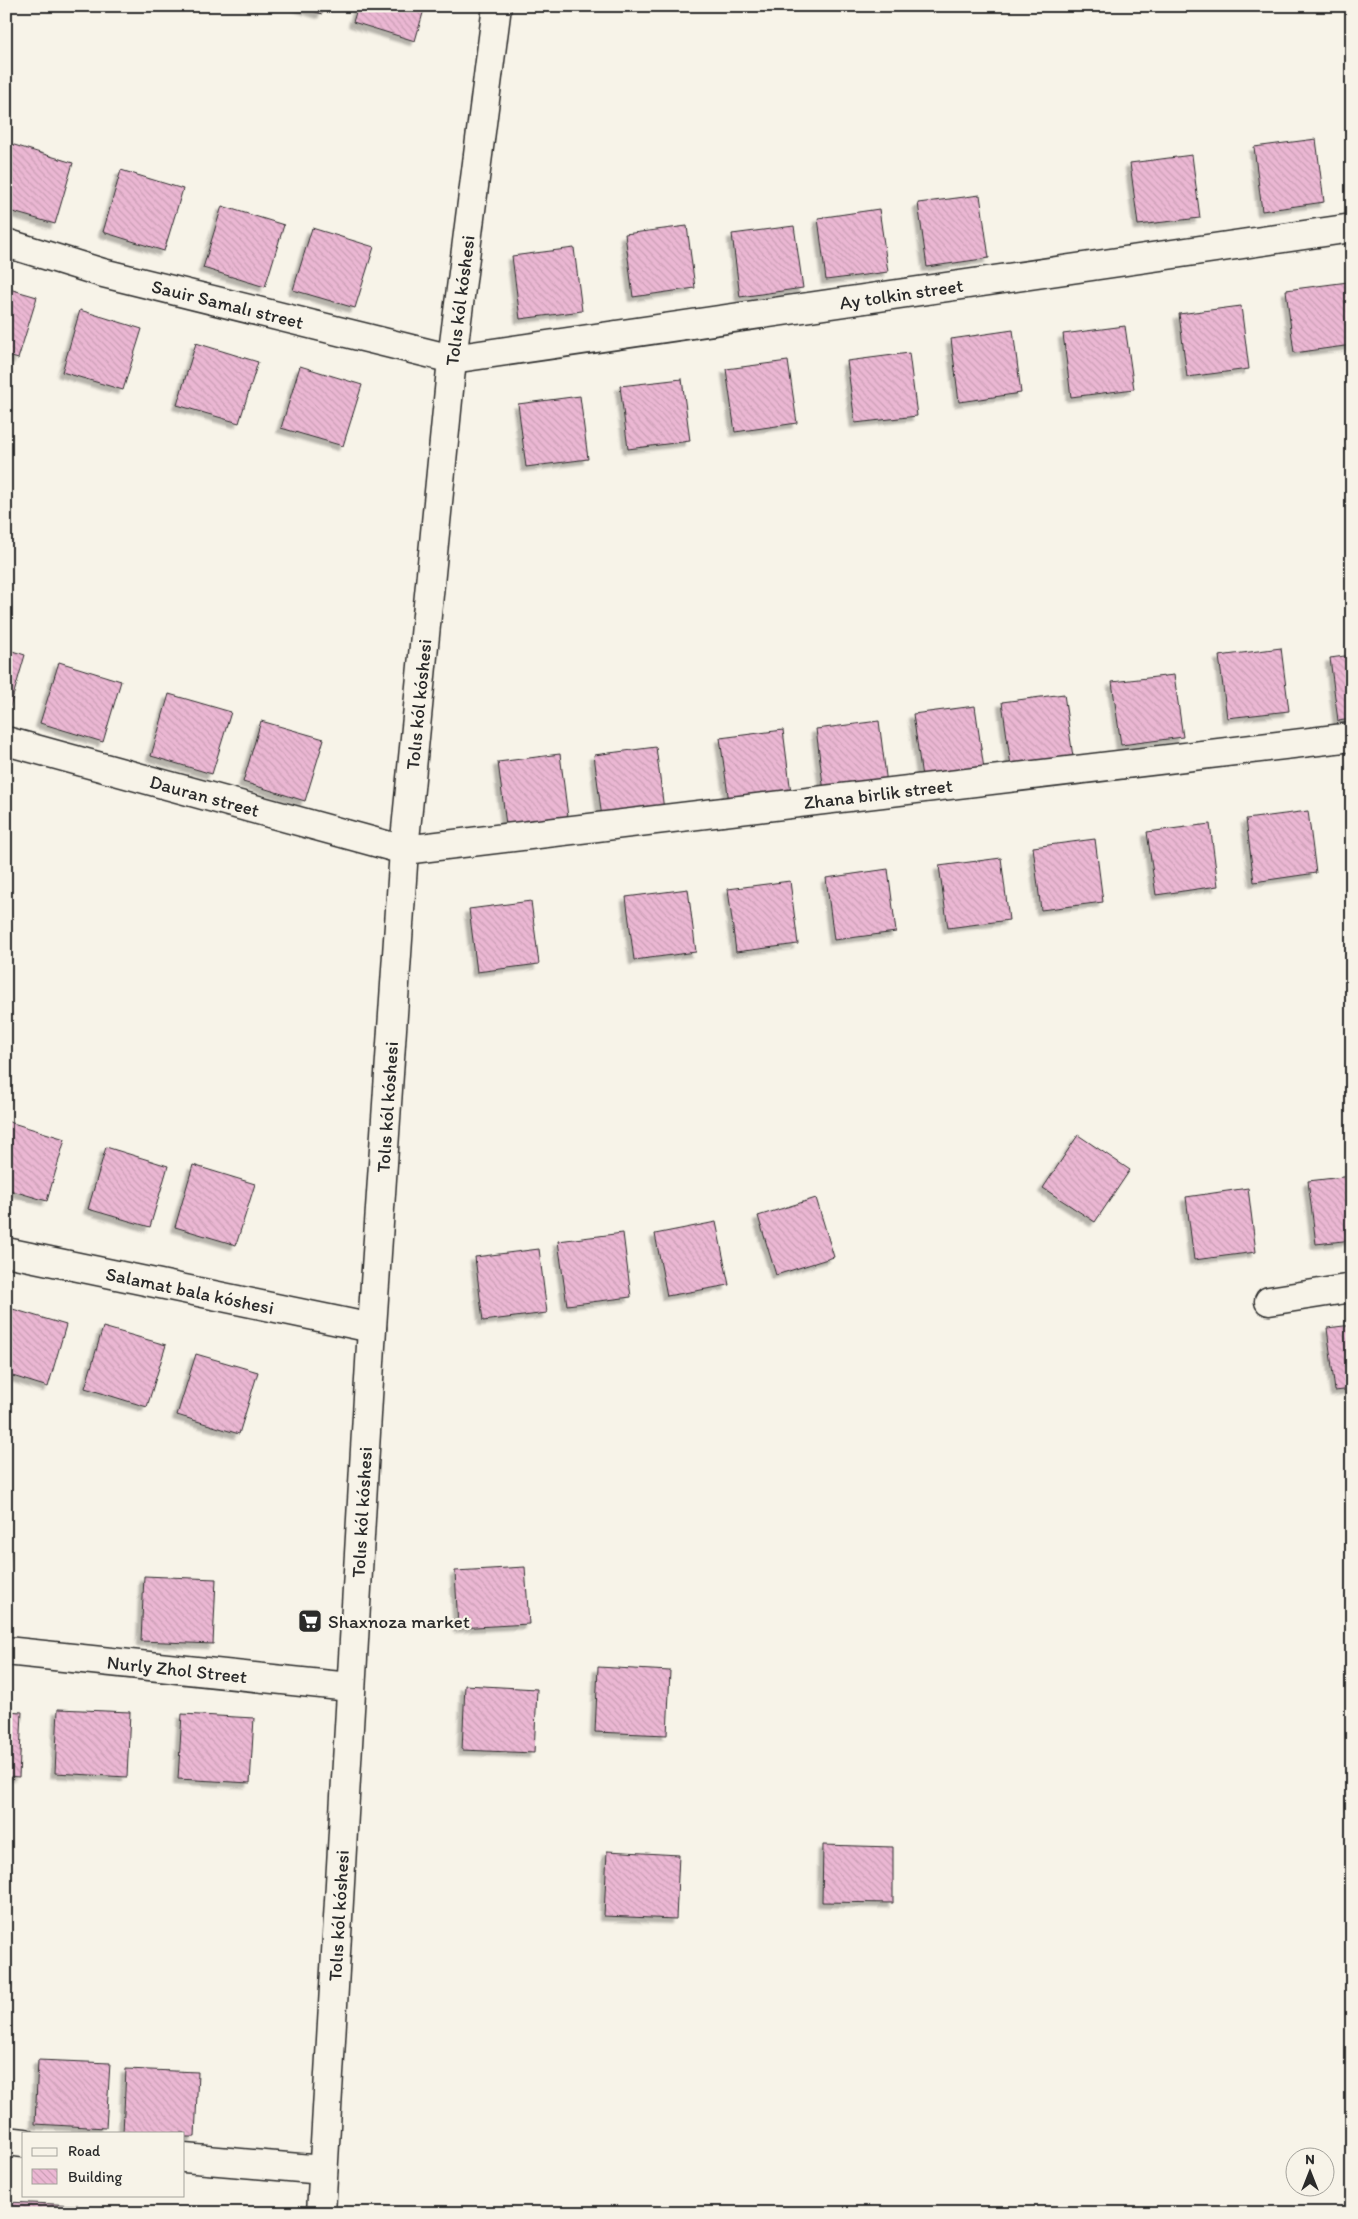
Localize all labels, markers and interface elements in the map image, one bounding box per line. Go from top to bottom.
street label: Tolıs kól kóshesi [440,234,479,367]
street label: Ay tolkin street [838,273,965,314]
street label: Sauir Samalı street [149,274,306,334]
street label: Tolıs kól kóshesi [400,638,436,771]
street label: Dauran street [147,769,262,821]
street label: Zhana birlik street [802,773,954,814]
street label: Tolıs kól kóshesi [371,1041,403,1173]
street label: Salamat bala kóshesi [104,1262,276,1319]
street label: Tolıs kól kóshesi [346,1446,377,1578]
supermarket icon: Shaxnoza market [297,1608,323,1634]
place label: Shaxnoza market [328,1610,470,1633]
street label: Nurly Zhol Street [106,1650,248,1688]
street label: Tolıs kól kóshesi [323,1849,353,1982]
legend [22,2132,185,2196]
text: Road [68,2142,101,2160]
north arrow [1286,2146,1336,2196]
text: N [1305,2151,1315,2168]
text: Building [68,2168,122,2186]

